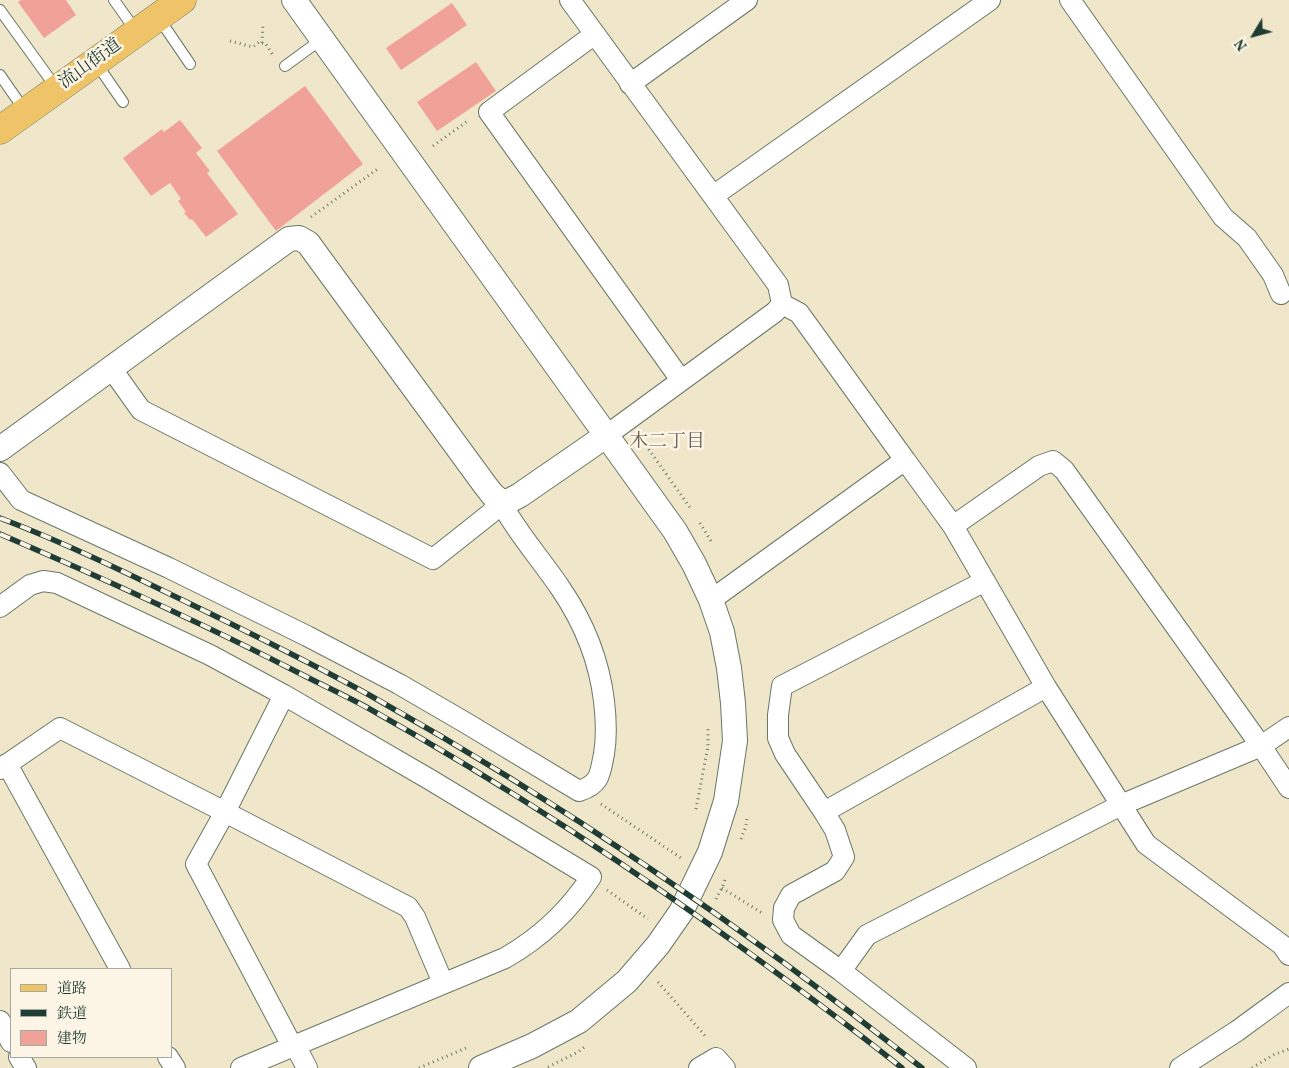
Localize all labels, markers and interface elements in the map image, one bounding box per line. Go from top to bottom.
north arrow [1229,10,1279,60]
street label: 流山街道 [56,35,126,95]
text: N [1231,35,1252,54]
district label: 木二丁目 [629,433,705,455]
legend [10,968,172,1058]
text: 道路 [57,979,87,1000]
text: 鉄道 [57,1004,87,1025]
text: 建物 [57,1029,87,1050]

